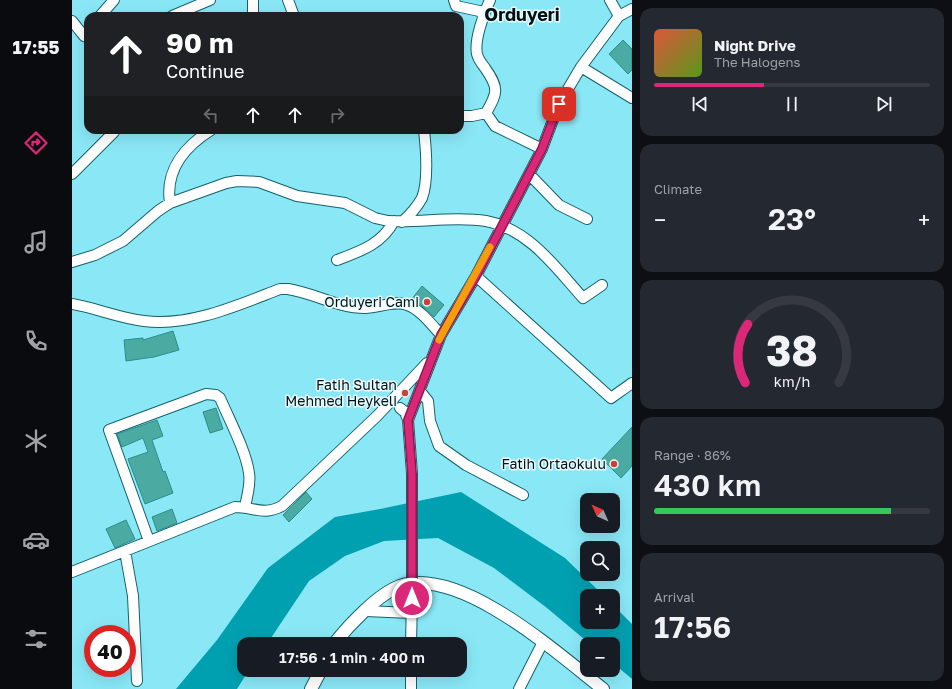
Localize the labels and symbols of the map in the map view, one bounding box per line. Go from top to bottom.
district label: Orduyeri [484,3,560,25]
pin [542,87,576,121]
place label: Orduyeri Cami [324,293,419,310]
marker: Orduyeri Cami [422,297,432,307]
place label: Fatih Sultan Mehmed Heykeli [285,376,397,409]
marker: Fatih Sultan Mehmed Heykeli [400,388,410,398]
place label: Fatih Ortaokulu [501,455,606,472]
marker: Fatih Ortaokulu [609,459,619,469]
north arrow [580,493,620,533]
position arrow [391,577,433,619]
speed limit sign: 40 [84,625,136,677]

